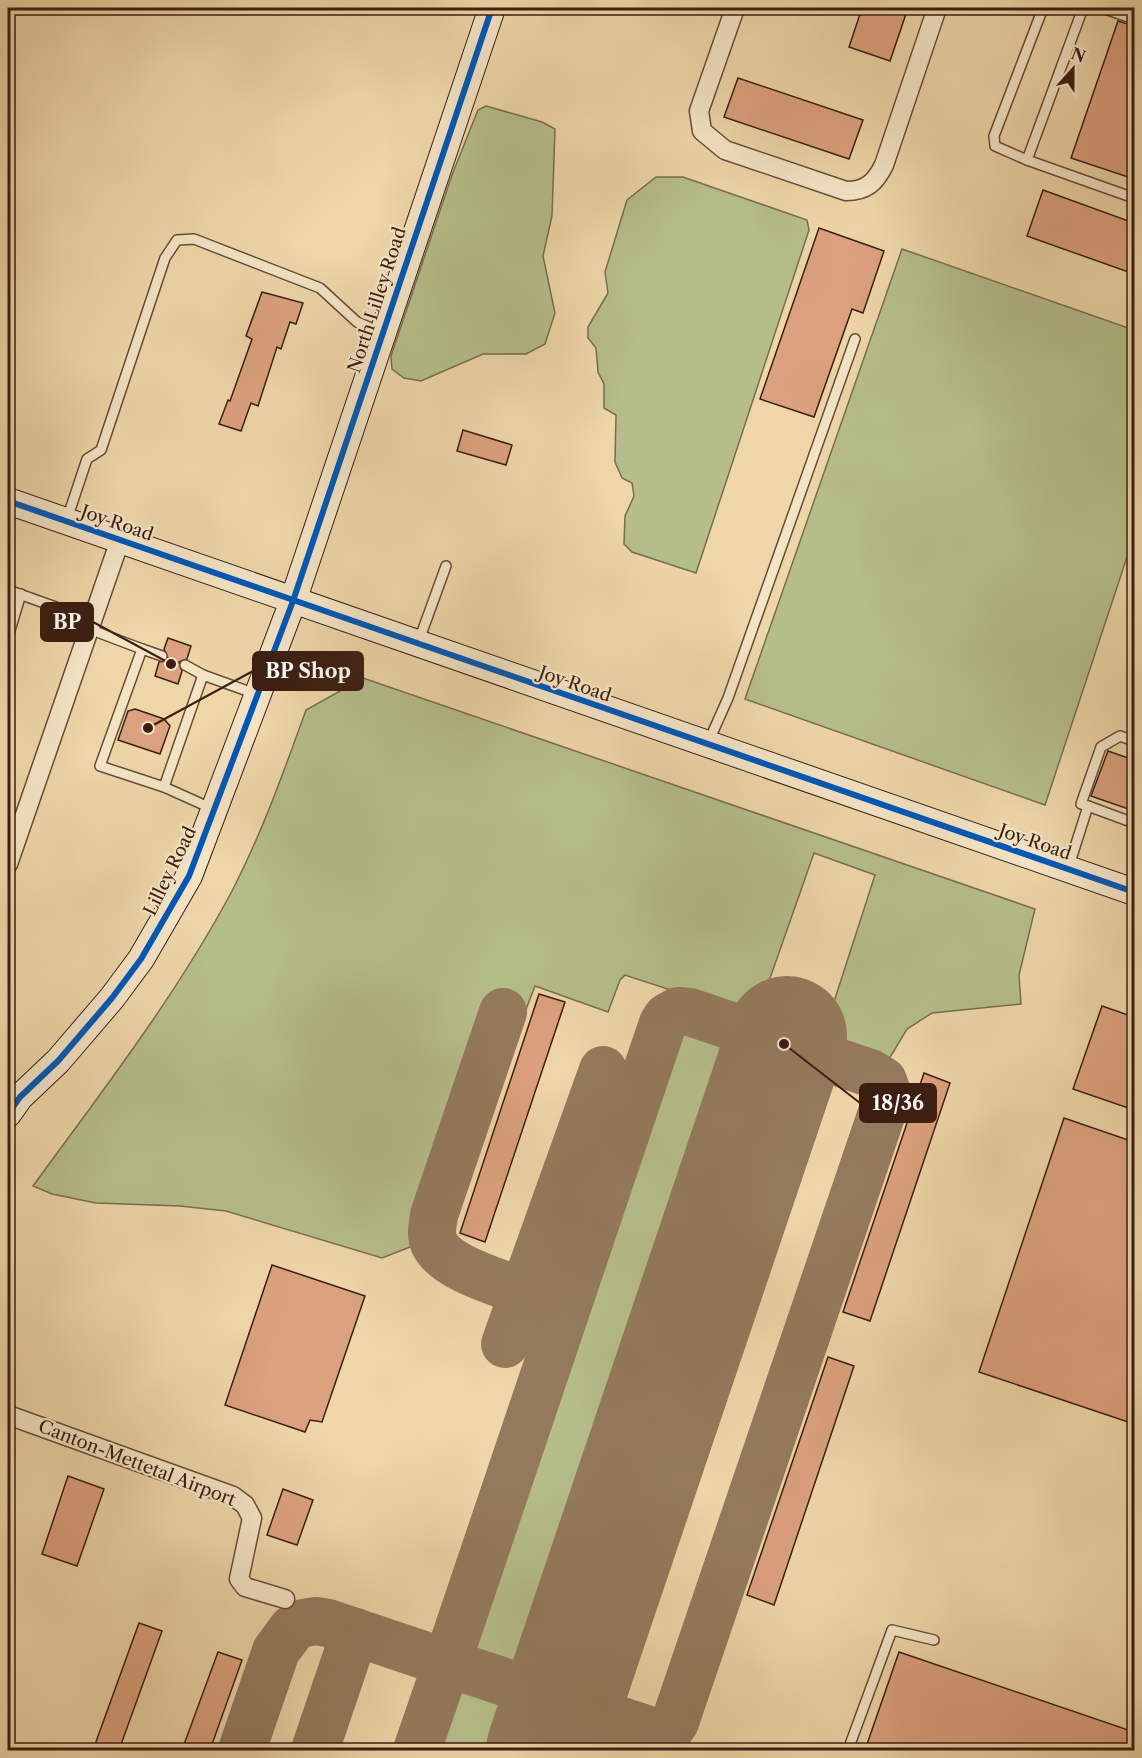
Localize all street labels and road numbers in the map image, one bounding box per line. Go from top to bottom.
street label: North Lilley Road [343,224,411,376]
street label: Joy Road [75,499,156,546]
street label: Joy Road [533,660,614,707]
street label: Joy Road [993,818,1074,865]
street label: Lilley Road [139,823,201,919]
street label: Canton-Mettetal Airport [35,1415,239,1511]

